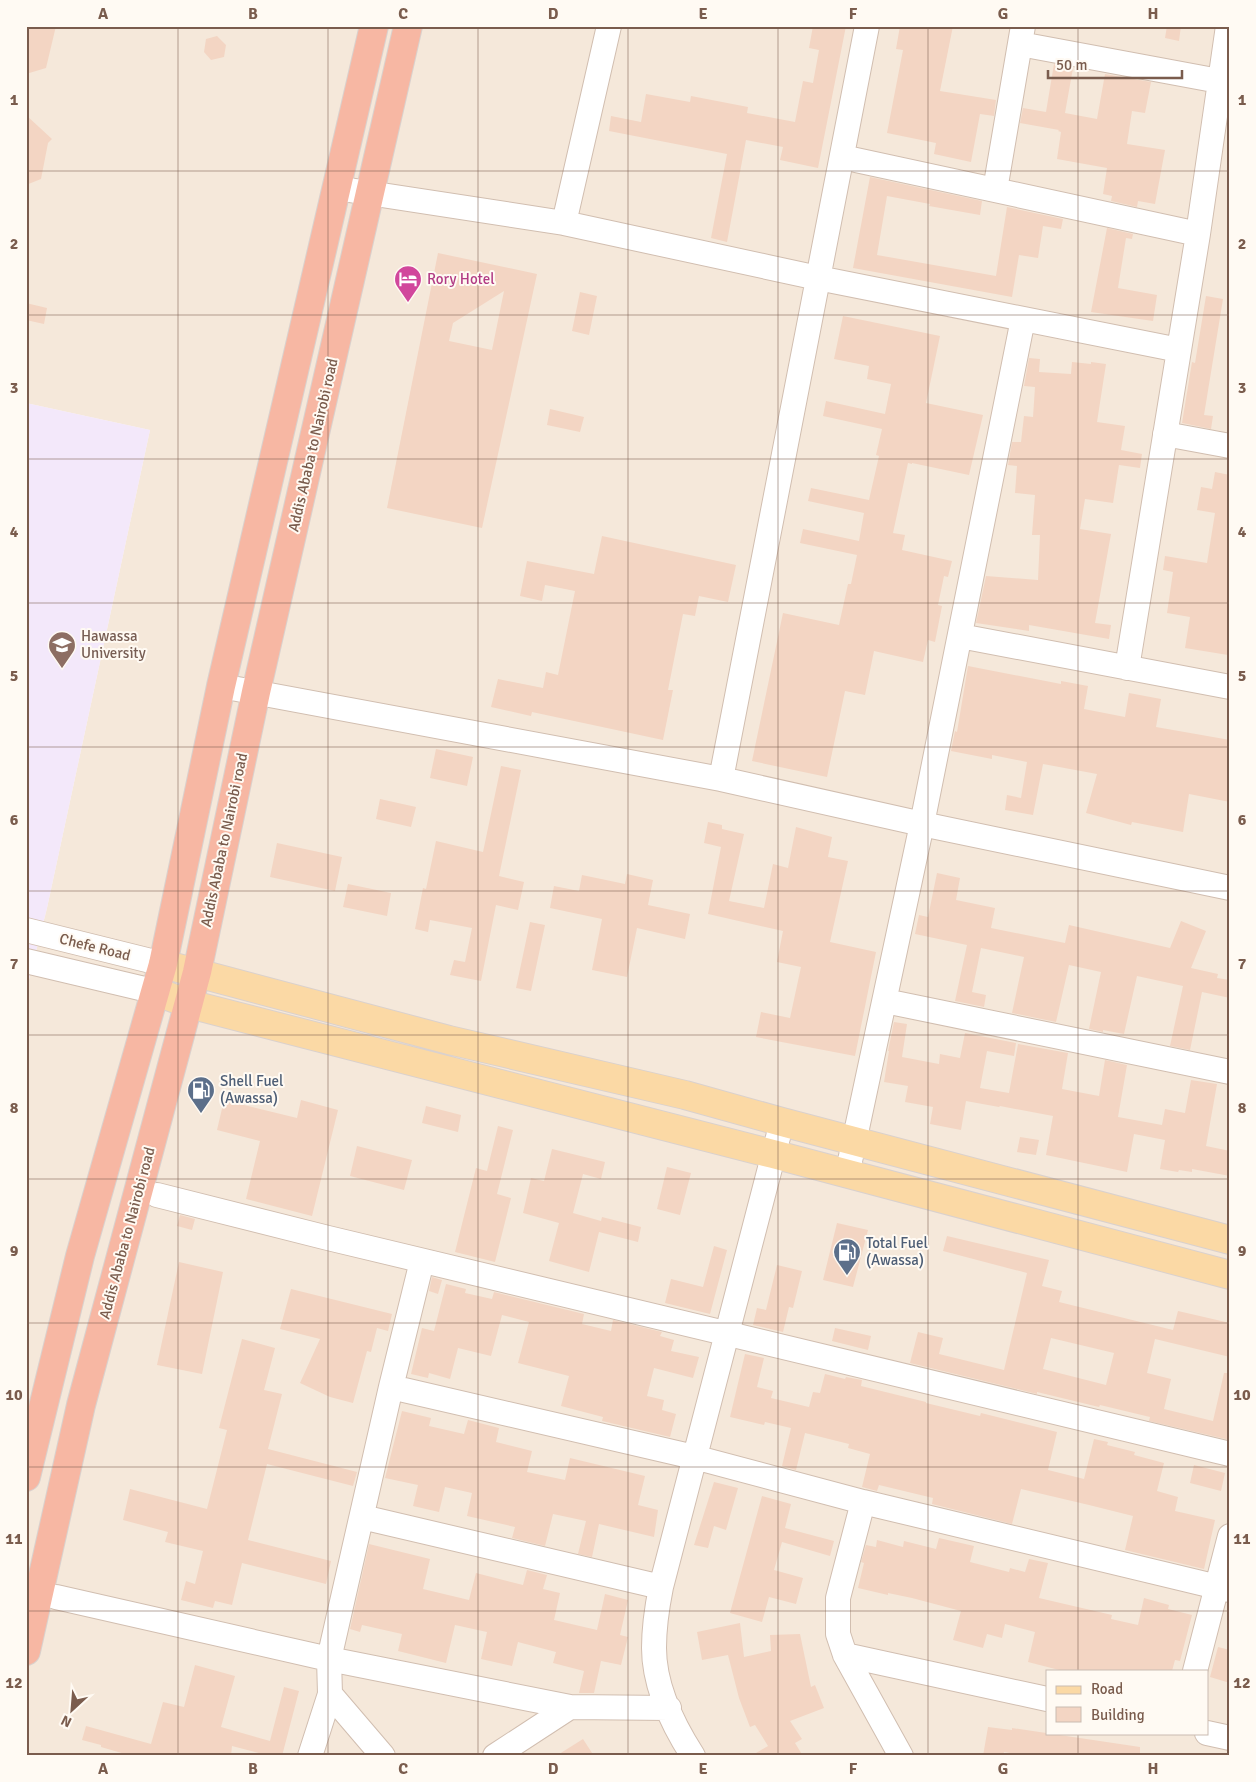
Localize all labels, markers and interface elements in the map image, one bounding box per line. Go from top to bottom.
text: A [98,4,109,24]
text: B [248,4,258,24]
text: C [398,4,408,24]
text: D [548,4,559,24]
text: E [698,4,708,24]
text: F [849,4,858,24]
text: G [998,4,1008,24]
text: H [1148,4,1158,24]
scale bar [1048,48,1182,80]
text: 50 m [1056,56,1087,74]
text: 1 [10,90,19,110]
text: 1 [1238,90,1247,110]
text: 2 [10,234,18,254]
text: 2 [1238,234,1246,254]
hotel icon: Rory Hotel [393,264,423,303]
place label: Rory Hotel [427,270,495,288]
street label: Addis Ababa to Nairobi road [284,357,342,533]
text: 3 [10,378,18,398]
text: 3 [1238,378,1246,398]
text: 4 [10,522,19,542]
text: 4 [1238,522,1247,542]
place label: Hawassa University [81,627,146,662]
school or university icon: Hawassa University [47,630,77,669]
text: 5 [10,666,18,686]
text: 5 [1238,666,1246,686]
street label: Addis Ababa to Nairobi road [197,751,251,929]
text: 6 [10,810,19,830]
text: 6 [1238,810,1247,830]
street label: Chefe Road [58,929,132,965]
text: 7 [10,954,19,974]
text: 7 [1238,954,1247,974]
place label: Shell Fuel (Awassa) [220,1072,283,1107]
fuel station icon: Shell Fuel (Awassa) [186,1075,216,1114]
text: 8 [10,1098,19,1118]
text: 8 [1238,1098,1247,1118]
street label: Addis Ababa to Nairobi road [95,1145,159,1321]
place label: Total Fuel (Awassa) [866,1234,928,1269]
fuel station icon: Total Fuel (Awassa) [832,1237,862,1276]
text: 9 [10,1241,19,1261]
text: 9 [1238,1241,1247,1261]
text: 10 [5,1385,23,1405]
text: 10 [1233,1385,1251,1405]
text: 11 [5,1529,23,1549]
text: 11 [1233,1529,1251,1549]
legend [1046,1670,1208,1734]
text: 12 [5,1673,23,1693]
text: 12 [1233,1673,1251,1693]
text: Road [1091,1680,1123,1698]
north arrow [48,1684,98,1734]
text: Building [1091,1706,1145,1724]
text: N [58,1711,75,1731]
text: A [98,1759,109,1779]
text: B [248,1759,258,1779]
text: C [398,1759,408,1779]
text: D [548,1759,559,1779]
text: E [698,1759,708,1779]
text: F [849,1759,858,1779]
text: G [998,1759,1008,1779]
text: H [1148,1759,1158,1779]

